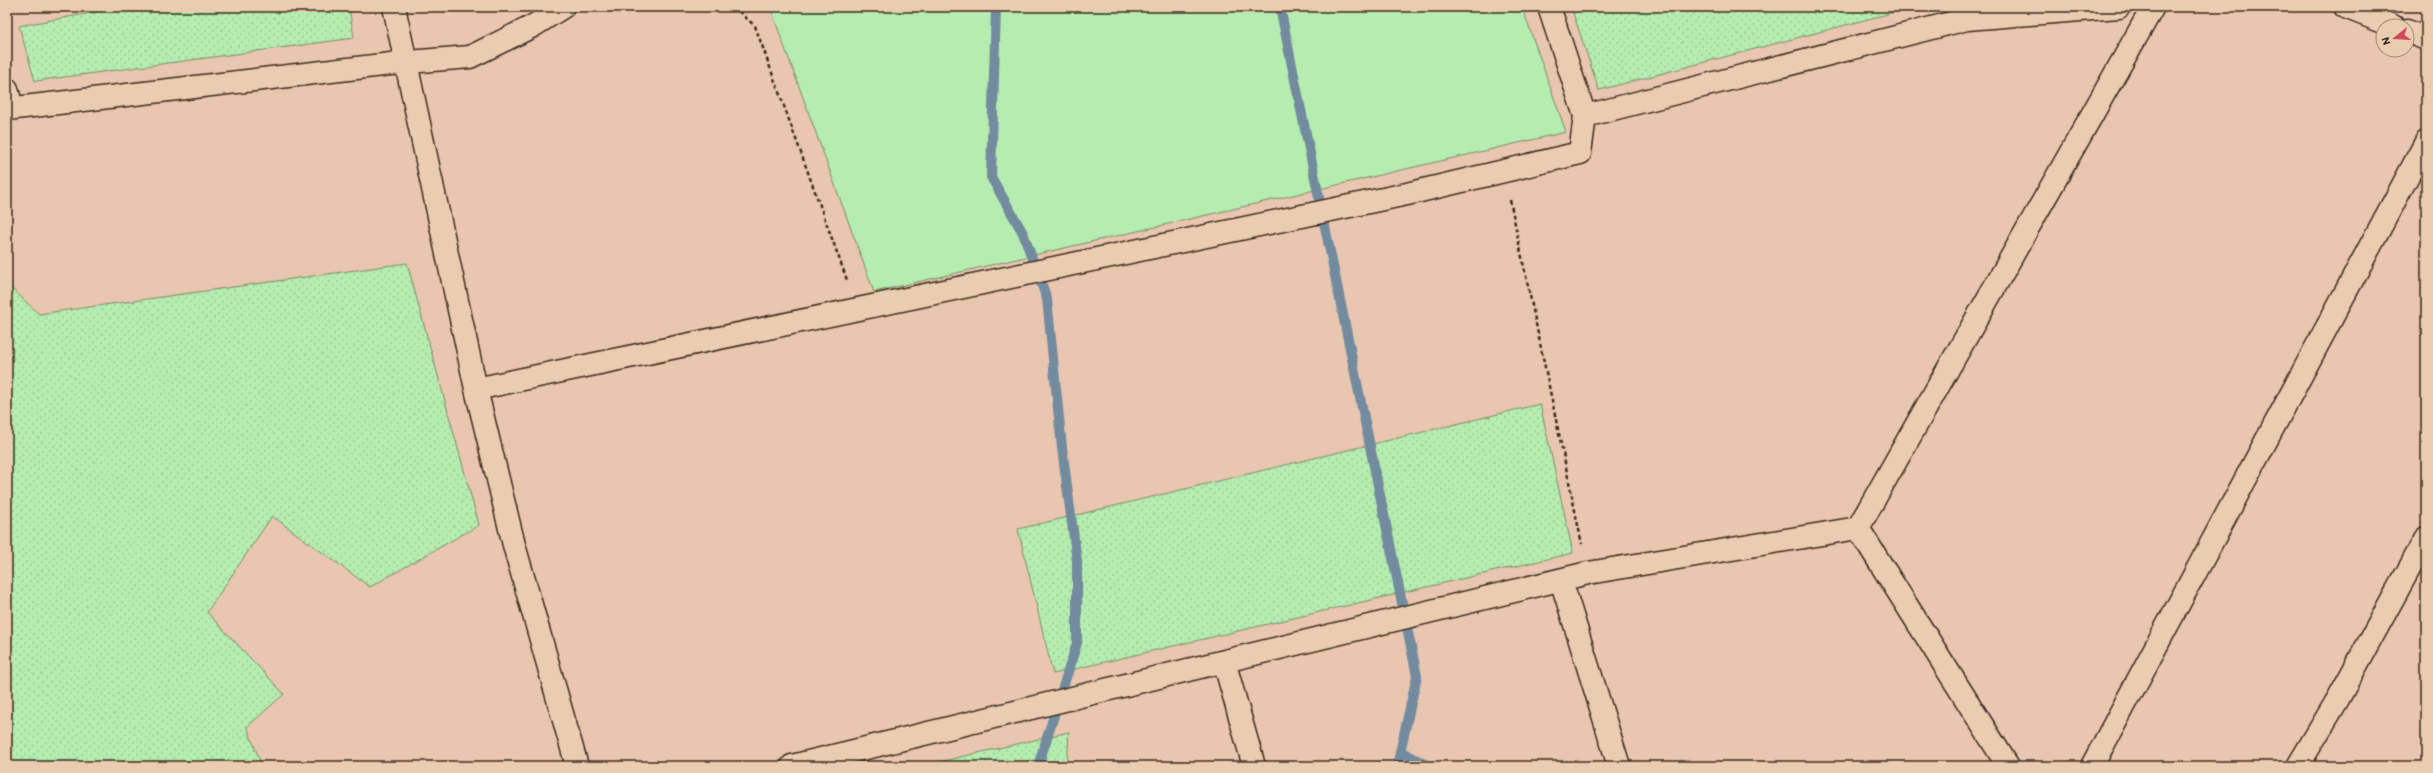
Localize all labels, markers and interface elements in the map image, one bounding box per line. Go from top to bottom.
north arrow [2375,18,2415,58]
text: N [2379,35,2393,46]

